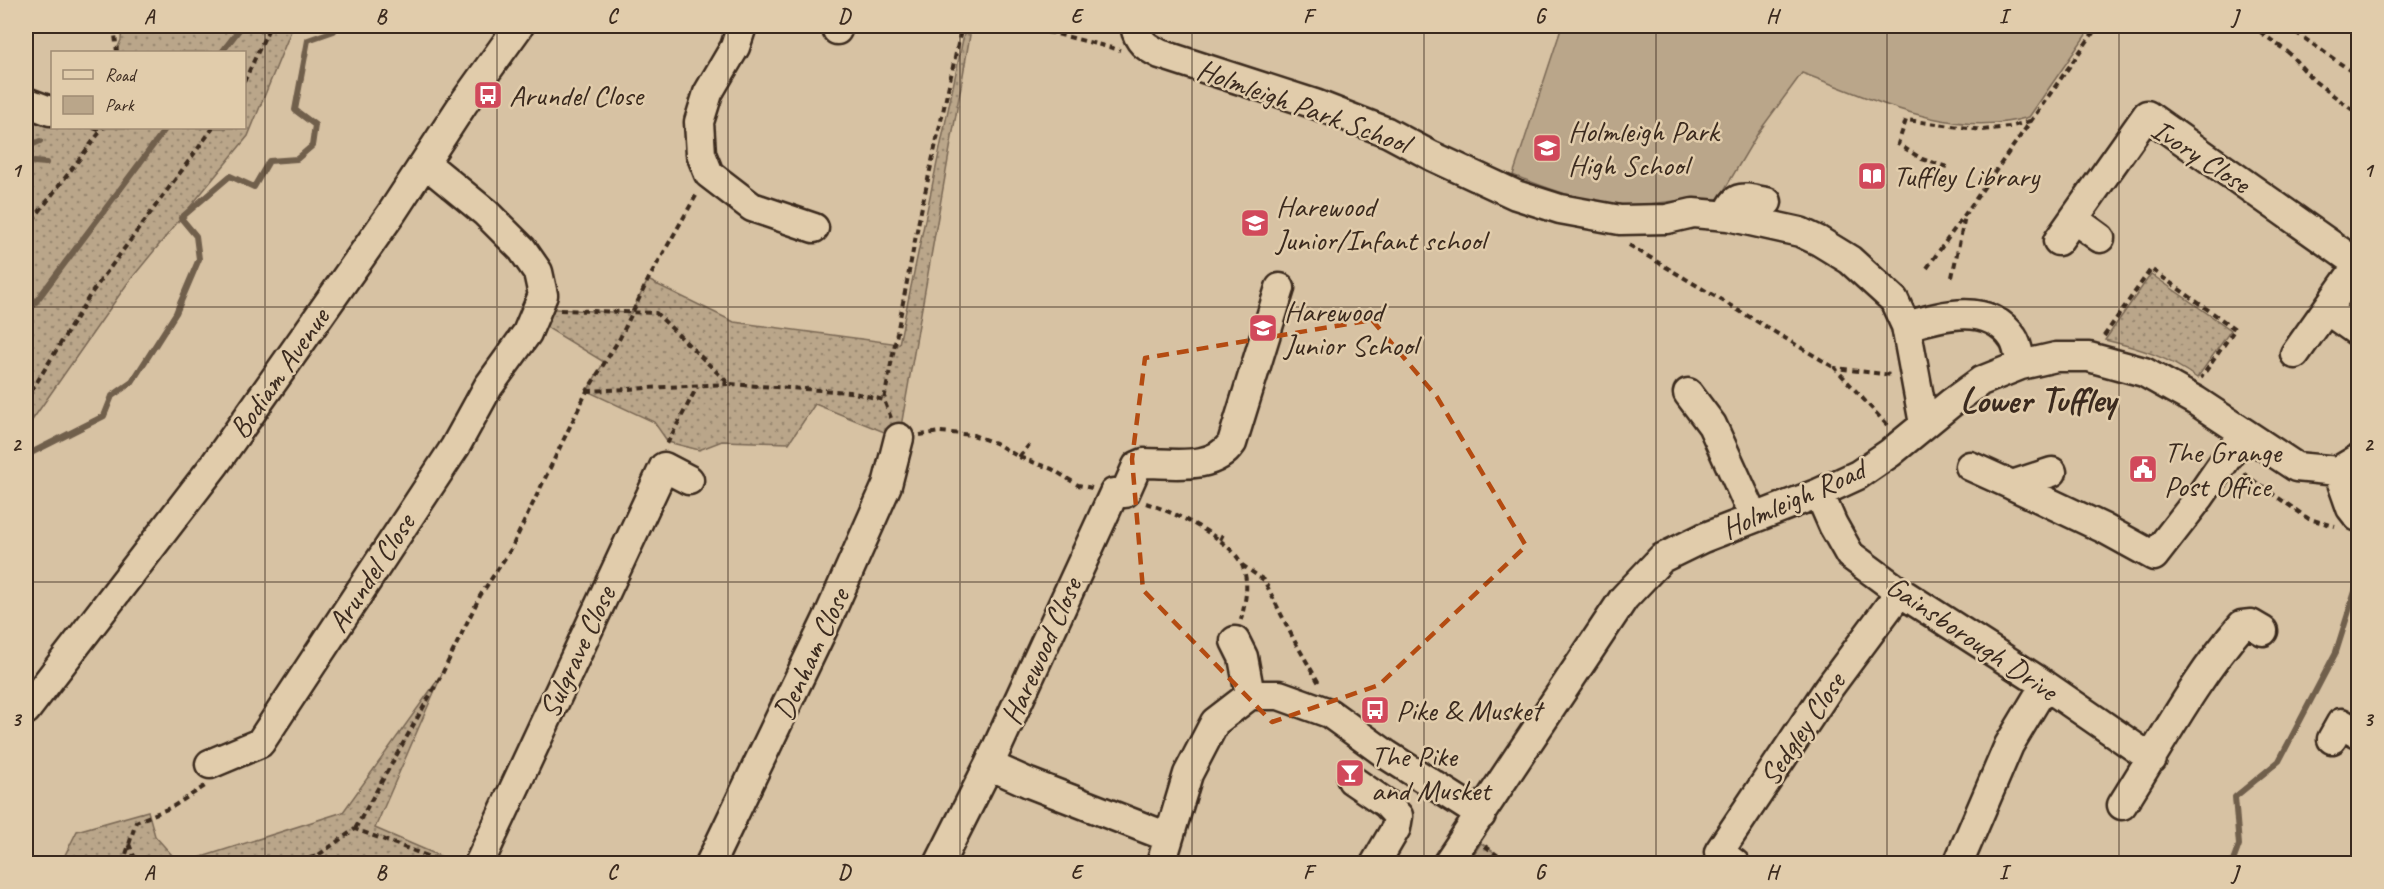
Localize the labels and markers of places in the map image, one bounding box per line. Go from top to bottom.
place label: Arundel Close [509,76,645,114]
bus stop icon: Arundel Close [472,79,504,111]
place label: Holmleigh Park High School [1568,112,1720,184]
school or university icon: Holmleigh Park High School [1531,132,1563,164]
place label: Tuffley Library [1893,157,2041,195]
library icon: Tuffley Library [1856,160,1888,192]
place label: Harewood Junior/Infant school [1274,187,1490,259]
school or university icon: Harewood Junior/Infant school [1239,207,1271,239]
place label: Harewood Junior School [1282,292,1422,364]
school or university icon: Harewood Junior School [1247,312,1279,344]
place label: The Grange Post Office [2164,433,2283,505]
public building icon: The Grange Post Office [2127,453,2159,485]
place label: Pike & Musket [1396,691,1545,729]
bus stop icon: Pike & Musket [1359,694,1391,726]
place label: The Pike and Musket [1371,737,1493,809]
bar icon: The Pike and Musket [1334,757,1366,789]

